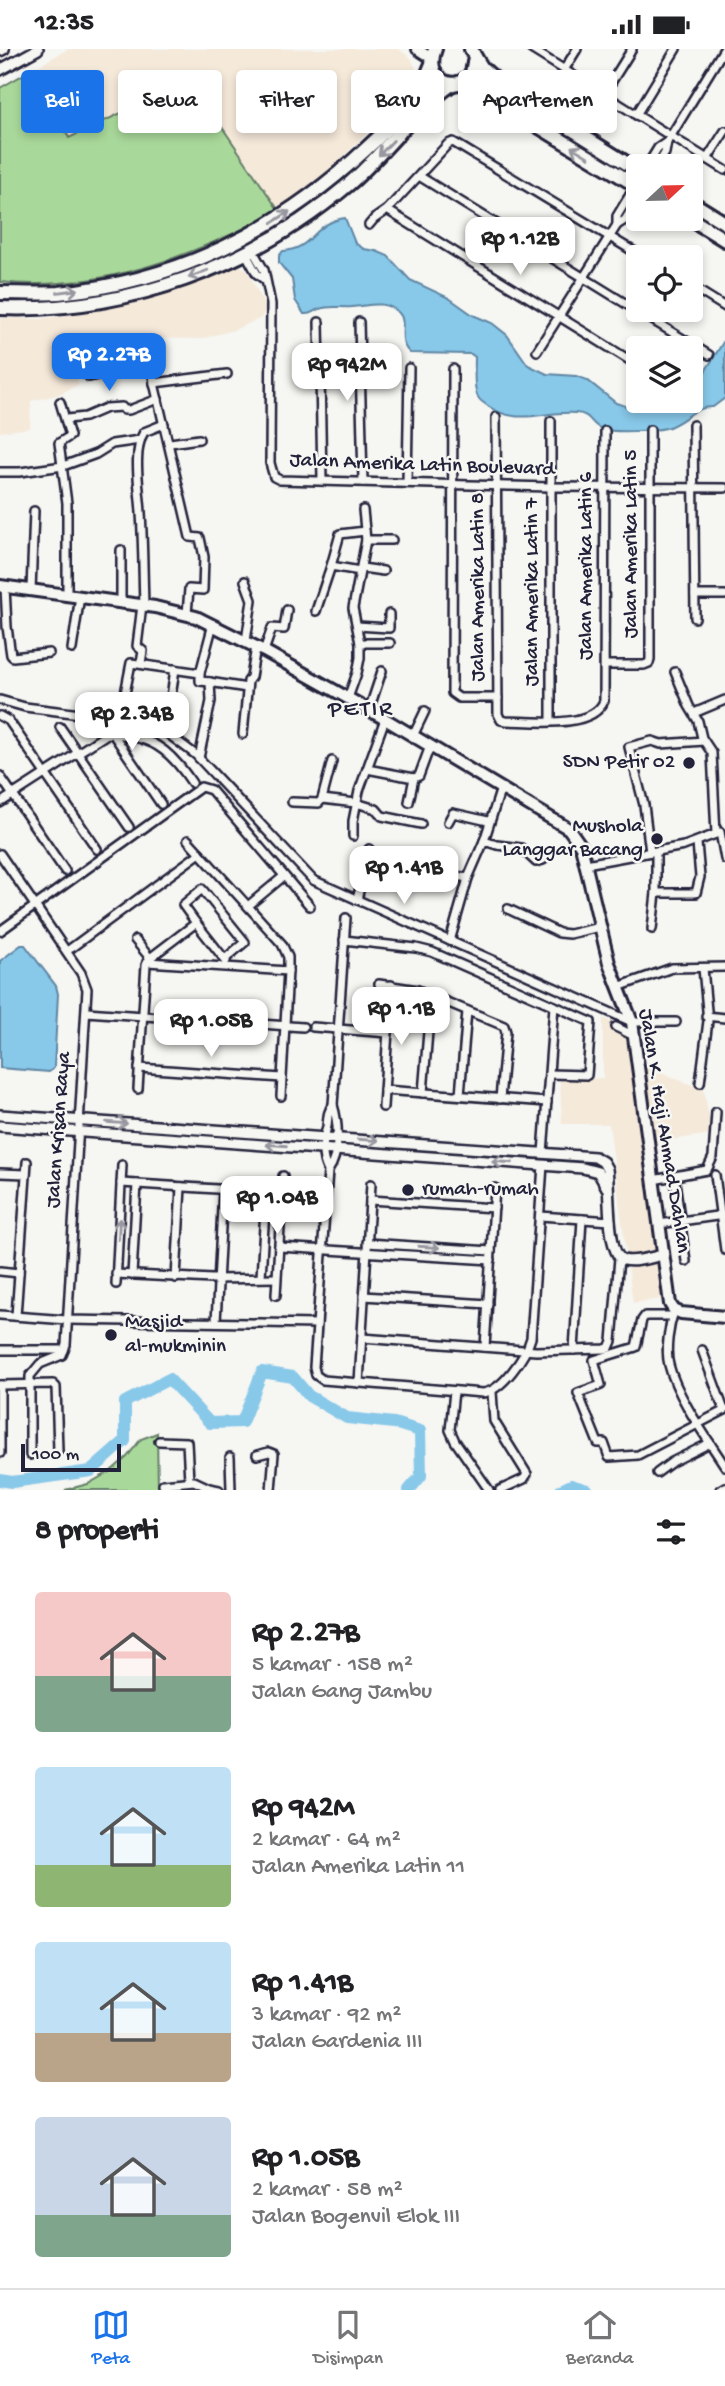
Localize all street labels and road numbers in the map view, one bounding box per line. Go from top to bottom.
street label: Jalan Amerika Latin Boulevard [289,449,557,483]
street label: Jalan Amerika Latin 5 [620,450,645,638]
street label: Jalan Amerika Latin 6 [575,472,600,660]
street label: Jalan Amerika Latin 8 [467,492,492,682]
street label: Jalan Amerika Latin 7 [521,497,546,686]
street label: Jalan K. Haji Ahmad Dahlan [631,1007,695,1255]
street label: Jalan Krisan Raya [42,1050,78,1209]

